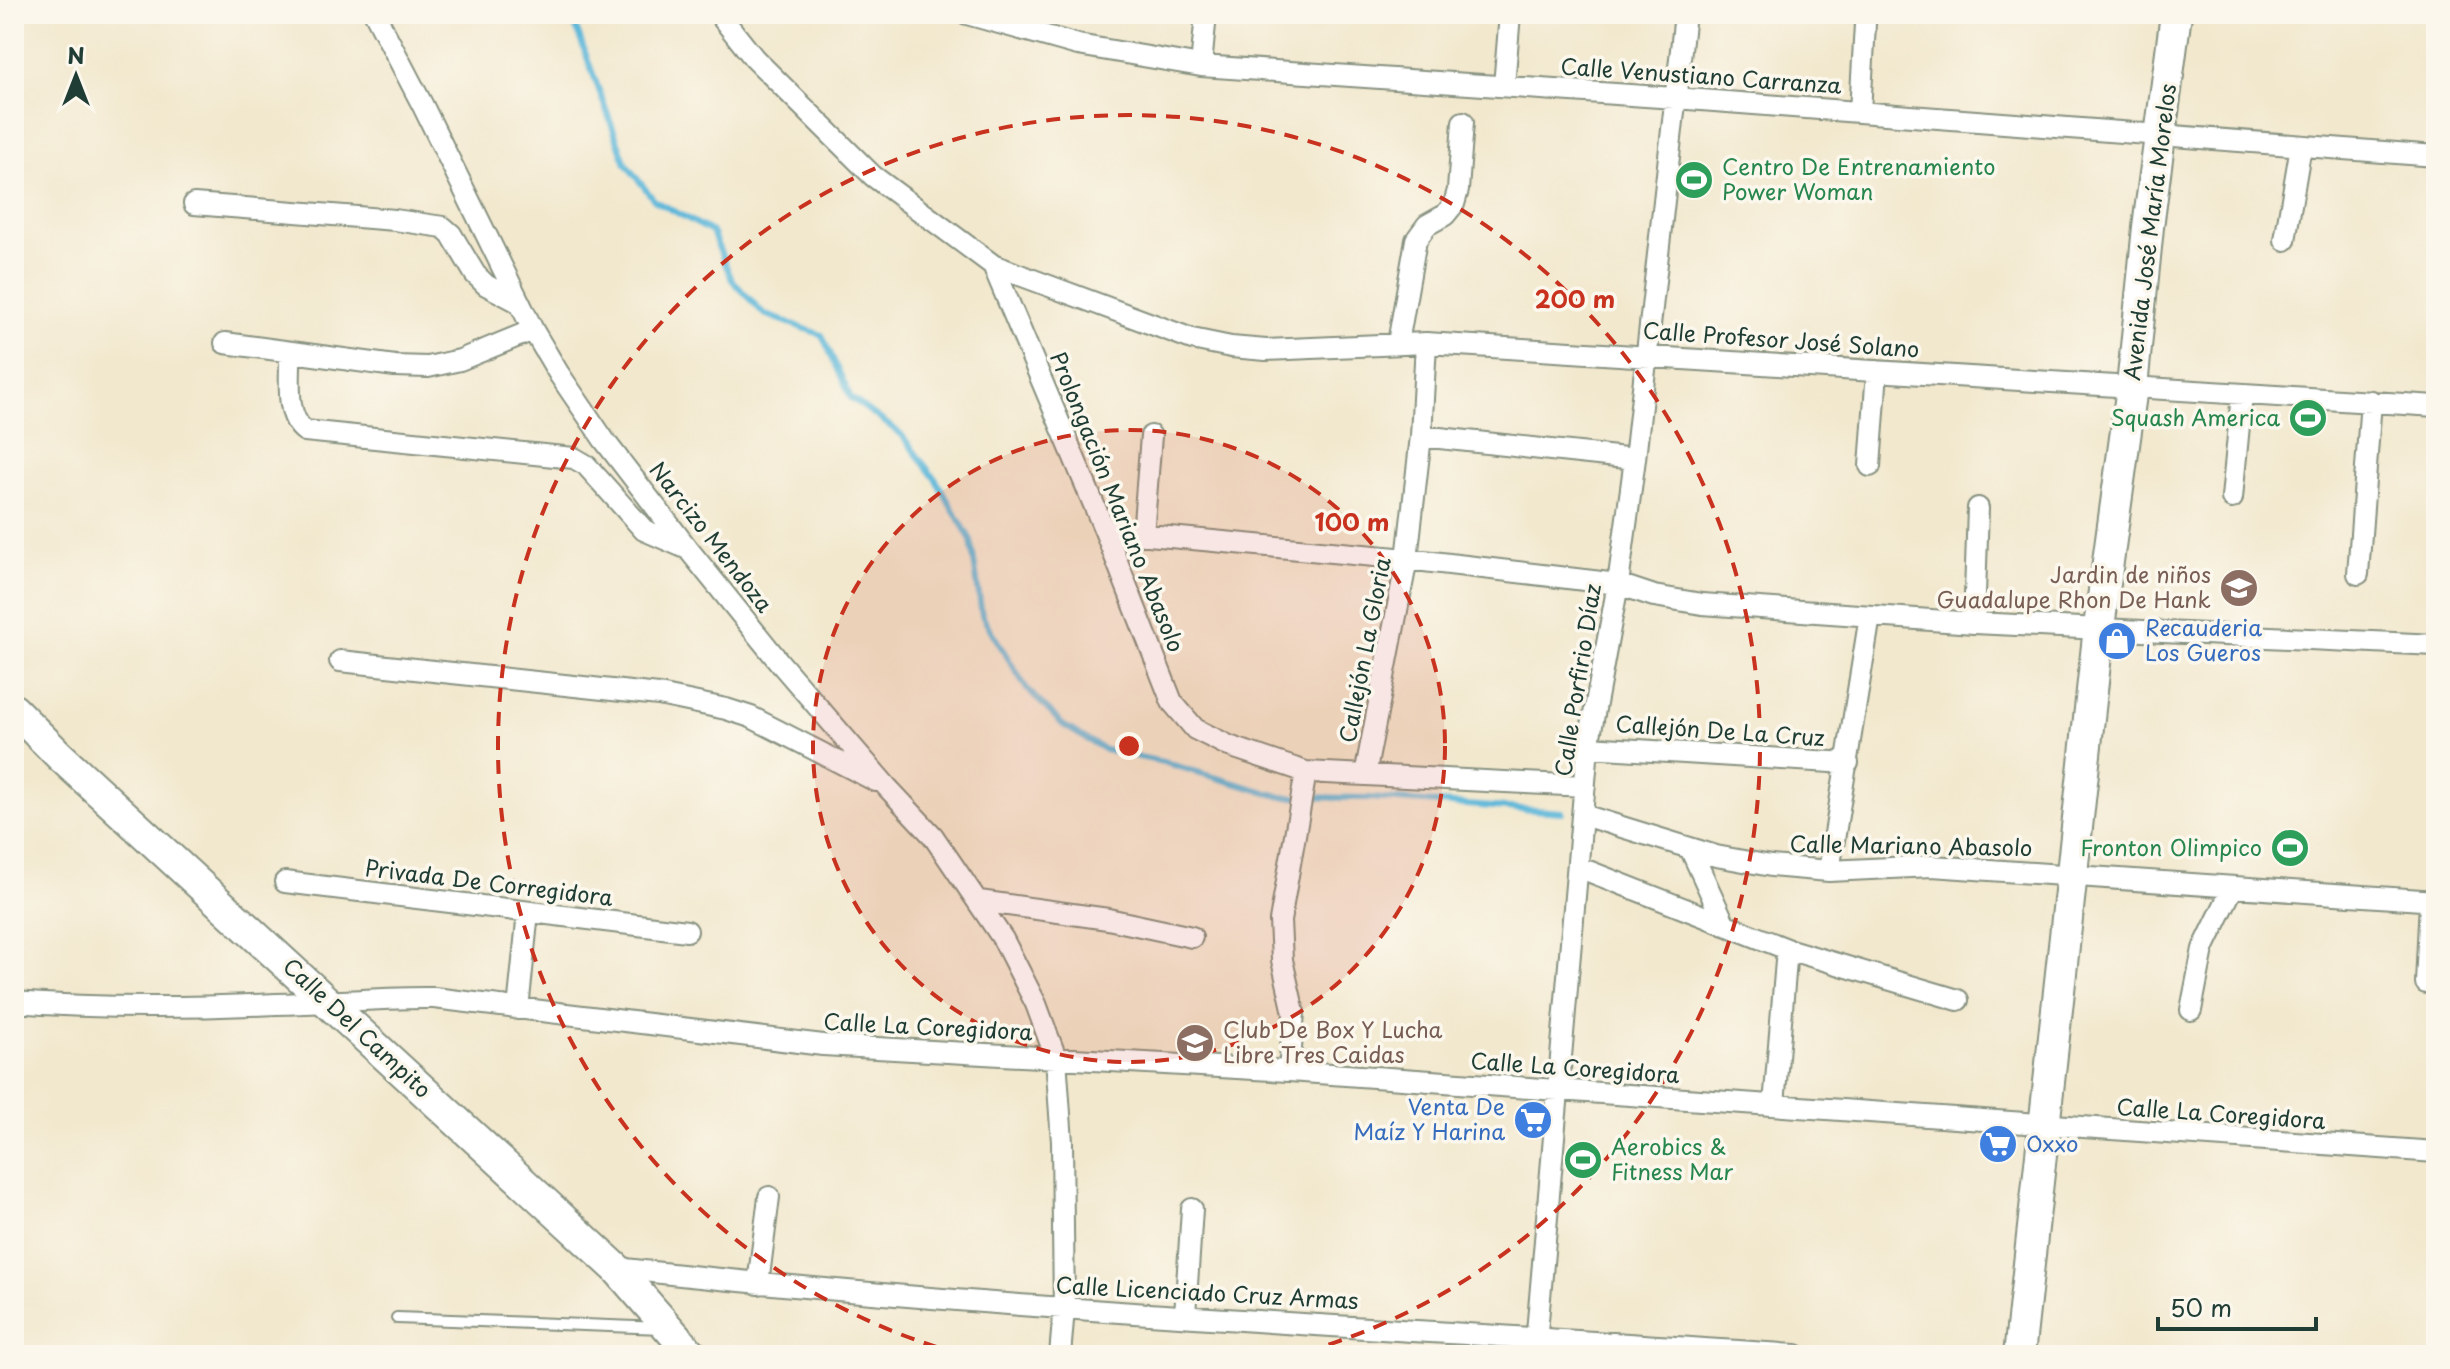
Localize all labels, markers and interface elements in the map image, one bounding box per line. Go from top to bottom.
north arrow [36,36,116,116]
text: N [67,38,85,71]
street label: Calle Venustiano Carranza [1559,48,1843,101]
street label: Avenida José María Morelos [2114,82,2183,382]
place label: Centro De Entrenamiento Power Woman [1722,149,1995,207]
sports icon: Centro De Entrenamiento Power Woman [1673,159,1715,201]
text: 200 m [1535,280,1615,316]
street label: Calle Profesor José Solano [1642,312,1921,365]
street label: Prolongación Mariano Abasolo [1043,346,1194,657]
sports icon: Squash America [2287,397,2329,439]
place label: Squash America [2111,400,2280,433]
street label: Narcizo Mendoza [643,454,782,619]
text: 100 m [1315,503,1389,539]
street label: Callejón La Gloria [1329,554,1398,745]
place label: Jardin de niños Guadalupe Rhon De Hank [1937,557,2211,615]
school or university icon: Jardin de niños Guadalupe Rhon De Hank [2218,567,2260,609]
street label: Calle Porfirio Díaz [1545,581,1608,779]
place label: Recauderia Los Gueros [2145,610,2262,668]
shop icon: Recauderia Los Gueros [2096,620,2138,662]
street label: Callejón De La Cruz [1614,706,1826,753]
centre of rings [1115,732,1143,760]
street label: Calle Mariano Abasolo [1789,826,2033,863]
sports icon: Fronton Olimpico [2269,827,2311,869]
place label: Fronton Olimpico [2080,830,2262,863]
street label: Privada De Corregidora [363,850,615,913]
street label: Calle Del Campito [276,949,440,1105]
street label: Calle La Coregidora [823,1004,1034,1047]
place label: Club De Box Y Lucha Libre Tres Caidas [1223,1012,1443,1070]
school or university icon: Club De Box Y Lucha Libre Tres Caidas [1174,1022,1216,1064]
street label: Calle La Coregidora [1469,1043,1681,1090]
place label: Venta De Maíz Y Harina [1353,1089,1505,1147]
street label: Calle La Coregidora [2115,1089,2327,1136]
supermarket icon: Venta De Maíz Y Harina [1512,1099,1554,1141]
supermarket icon: Oxxo [1977,1123,2019,1165]
place label: Oxxo [2026,1126,2078,1159]
place label: Aerobics & Fitness Mar [1611,1129,1733,1187]
sports icon: Aerobics & Fitness Mar [1562,1139,1604,1181]
street label: Calle Licenciado Cruz Armas [1055,1267,1359,1316]
scale bar [2158,1281,2316,1331]
text: 50 m [2170,1289,2232,1325]

